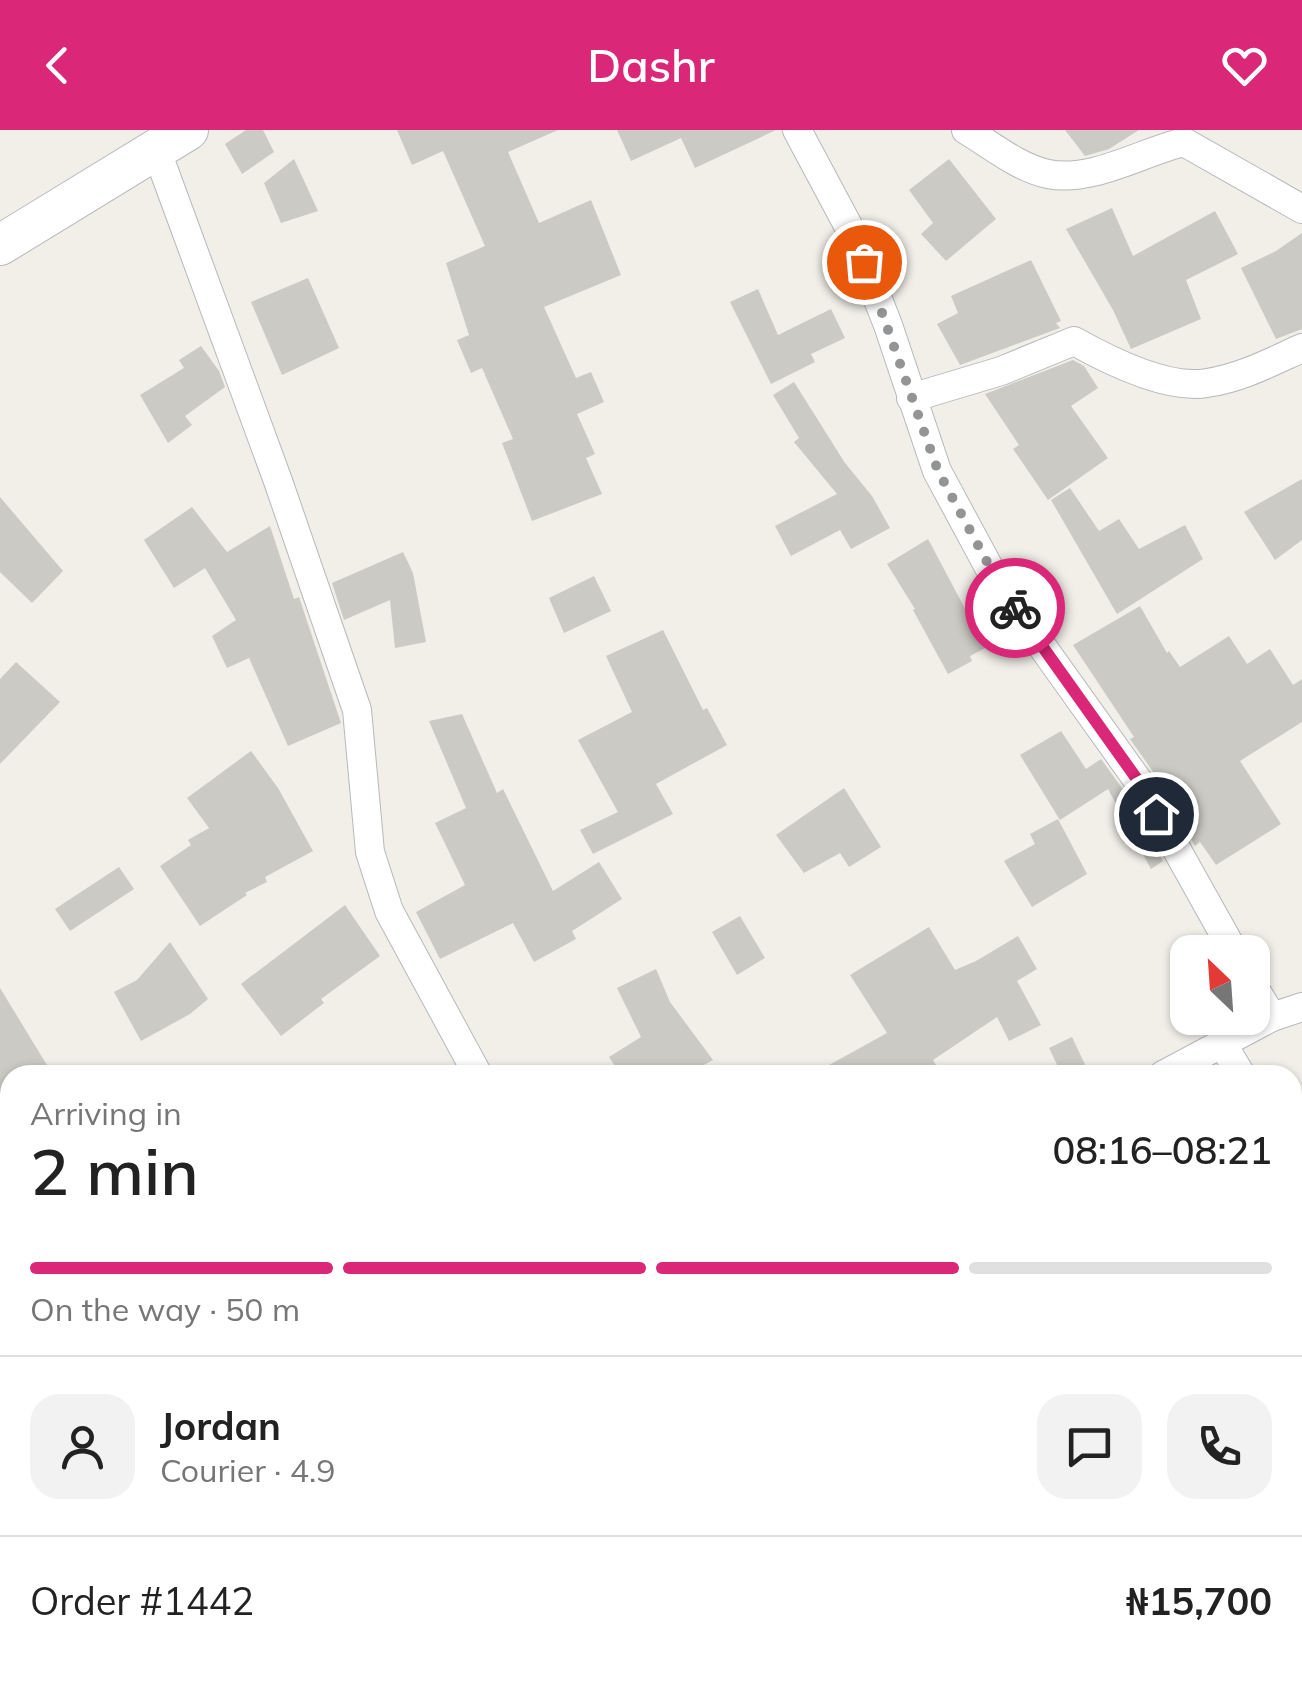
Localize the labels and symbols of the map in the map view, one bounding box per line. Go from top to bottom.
pin [822,220,907,305]
courier [965,558,1065,658]
pin [1114,772,1199,857]
north arrow [1170,935,1270,1035]

